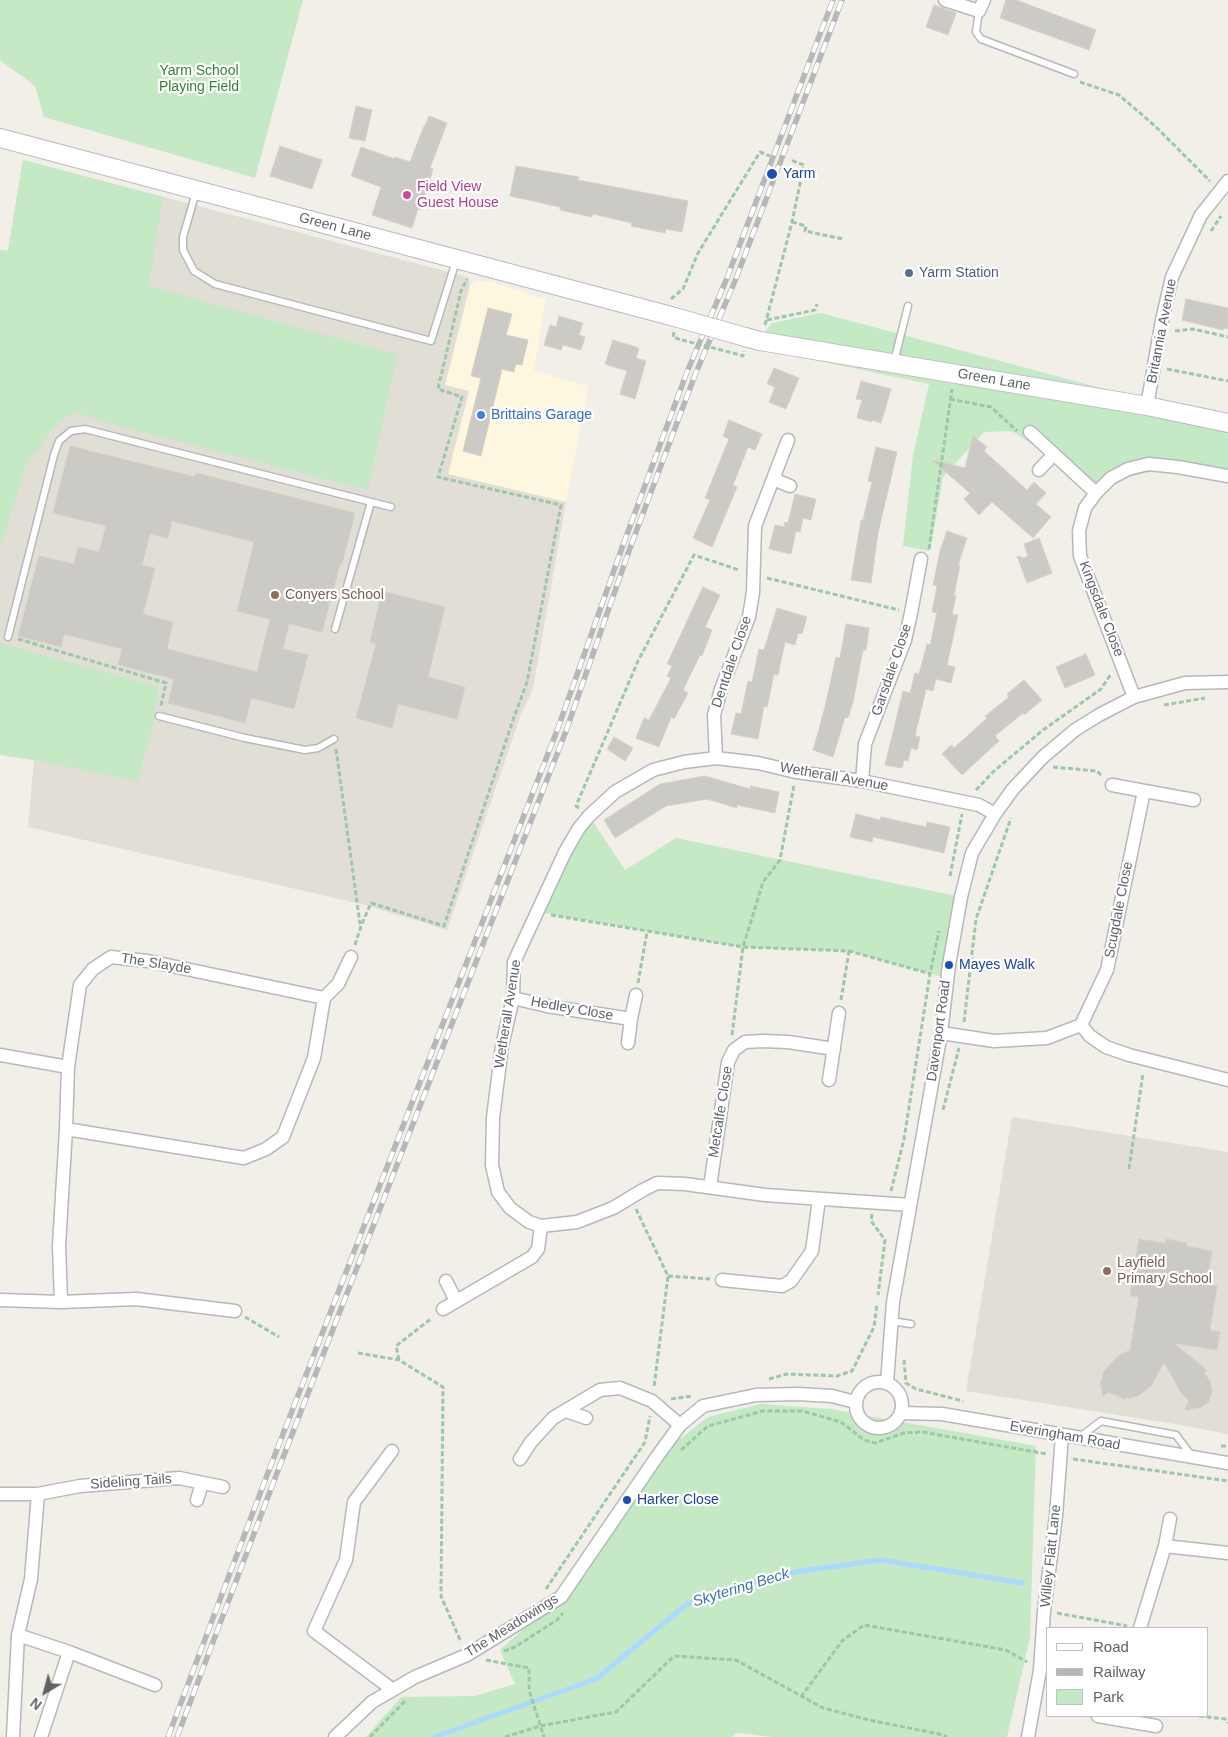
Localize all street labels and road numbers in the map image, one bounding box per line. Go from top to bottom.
street label: Green Lane [297,209,373,245]
street label: Britannia Avenue [1144,277,1180,385]
street label: Green Lane [956,365,1032,395]
street label: Kingsdale Close [1075,559,1127,659]
street label: Dentdale Close [708,614,756,710]
street label: Garsdale Close [868,622,916,718]
street label: Wetherall Avenue [778,759,890,795]
street label: Scugdale Close [1101,860,1137,960]
street label: The Slayde [120,950,192,978]
street label: Wetherall Avenue [491,958,525,1070]
street label: Davenport Road [924,979,954,1083]
street label: Hedley Close [530,993,614,1025]
street label: Metcalfe Close [705,1065,737,1159]
street label: Everingham Road [1008,1418,1122,1454]
street label: Sideling Tails [90,1471,172,1493]
street label: Willey Flatt Lane [1037,1504,1065,1608]
street label: The Meadowings [462,1591,562,1661]

